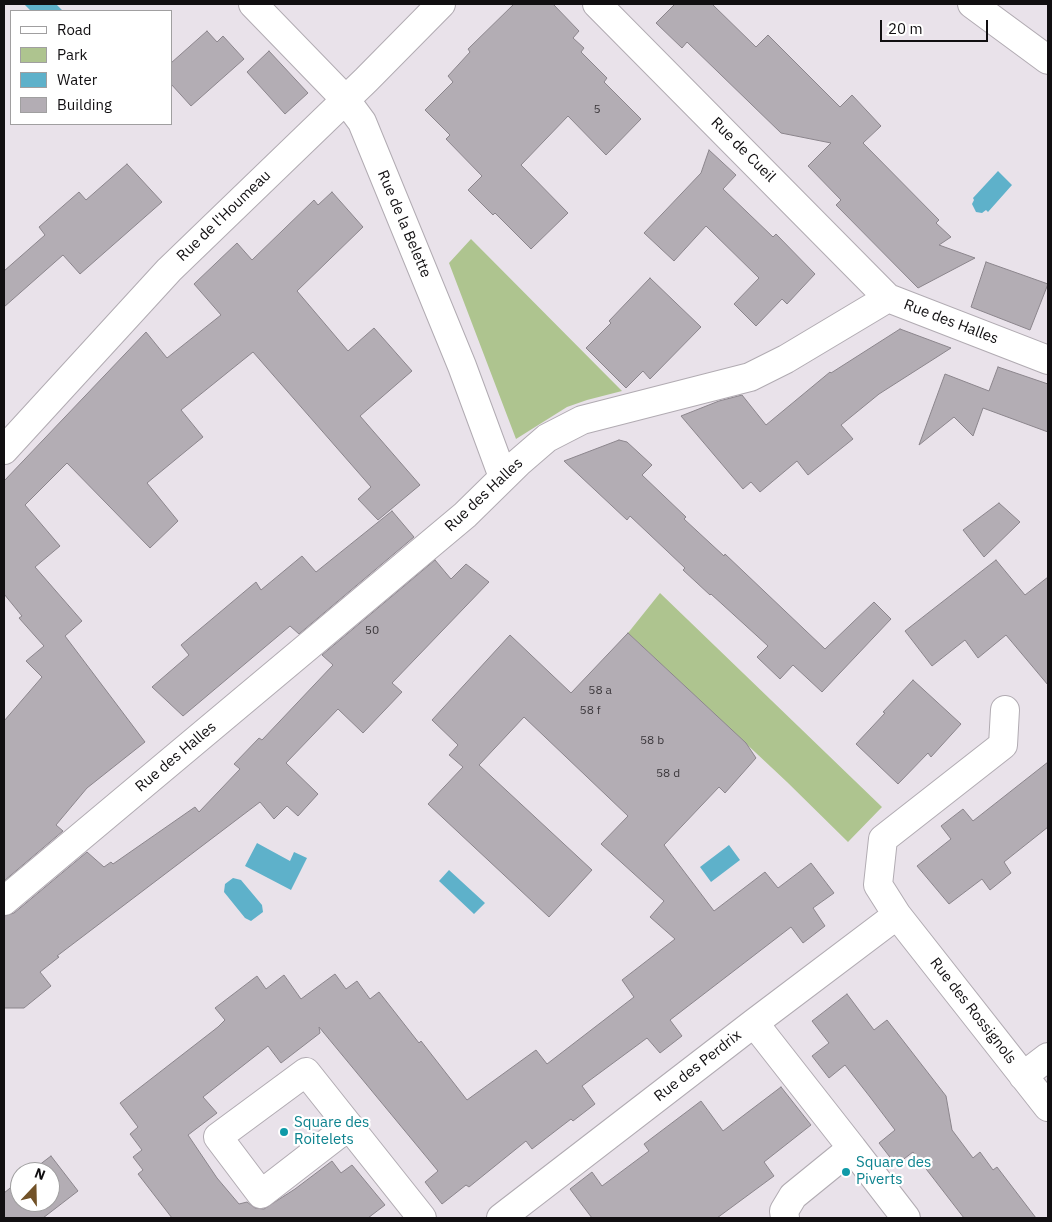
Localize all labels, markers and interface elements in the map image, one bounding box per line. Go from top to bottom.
legend [10,10,172,125]
scale bar [882,10,990,42]
text: 20 m [888,19,923,38]
text: Road [57,20,92,39]
text: Park [57,45,87,64]
text: Water [57,70,97,89]
text: Building [57,95,112,114]
house number: 5 [593,103,601,117]
street label: Rue de Cueil [707,114,779,186]
street label: Rue de l'Houmeau [173,167,275,265]
street label: Rue de la Belette [373,168,435,280]
street label: Rue des Halles [901,296,1001,348]
street label: Rue des Halles [441,454,527,536]
house number: 50 [365,624,379,638]
house number: 58 a [588,684,612,698]
house number: 58 f [579,704,601,718]
street label: Rue des Halles [132,718,220,796]
house number: 58 b [640,734,664,748]
house number: 58 d [656,767,680,781]
street label: Rue des Rossignols [926,954,1020,1068]
street label: Rue des Perdrix [651,1026,745,1106]
place label: Square des Roitelets [294,1114,369,1149]
marker: Square des Roitelets [278,1126,290,1138]
place label: Square des Piverts [856,1154,931,1189]
north arrow [10,1162,60,1212]
text: N [32,1164,48,1184]
marker: Square des Piverts [840,1166,852,1178]

